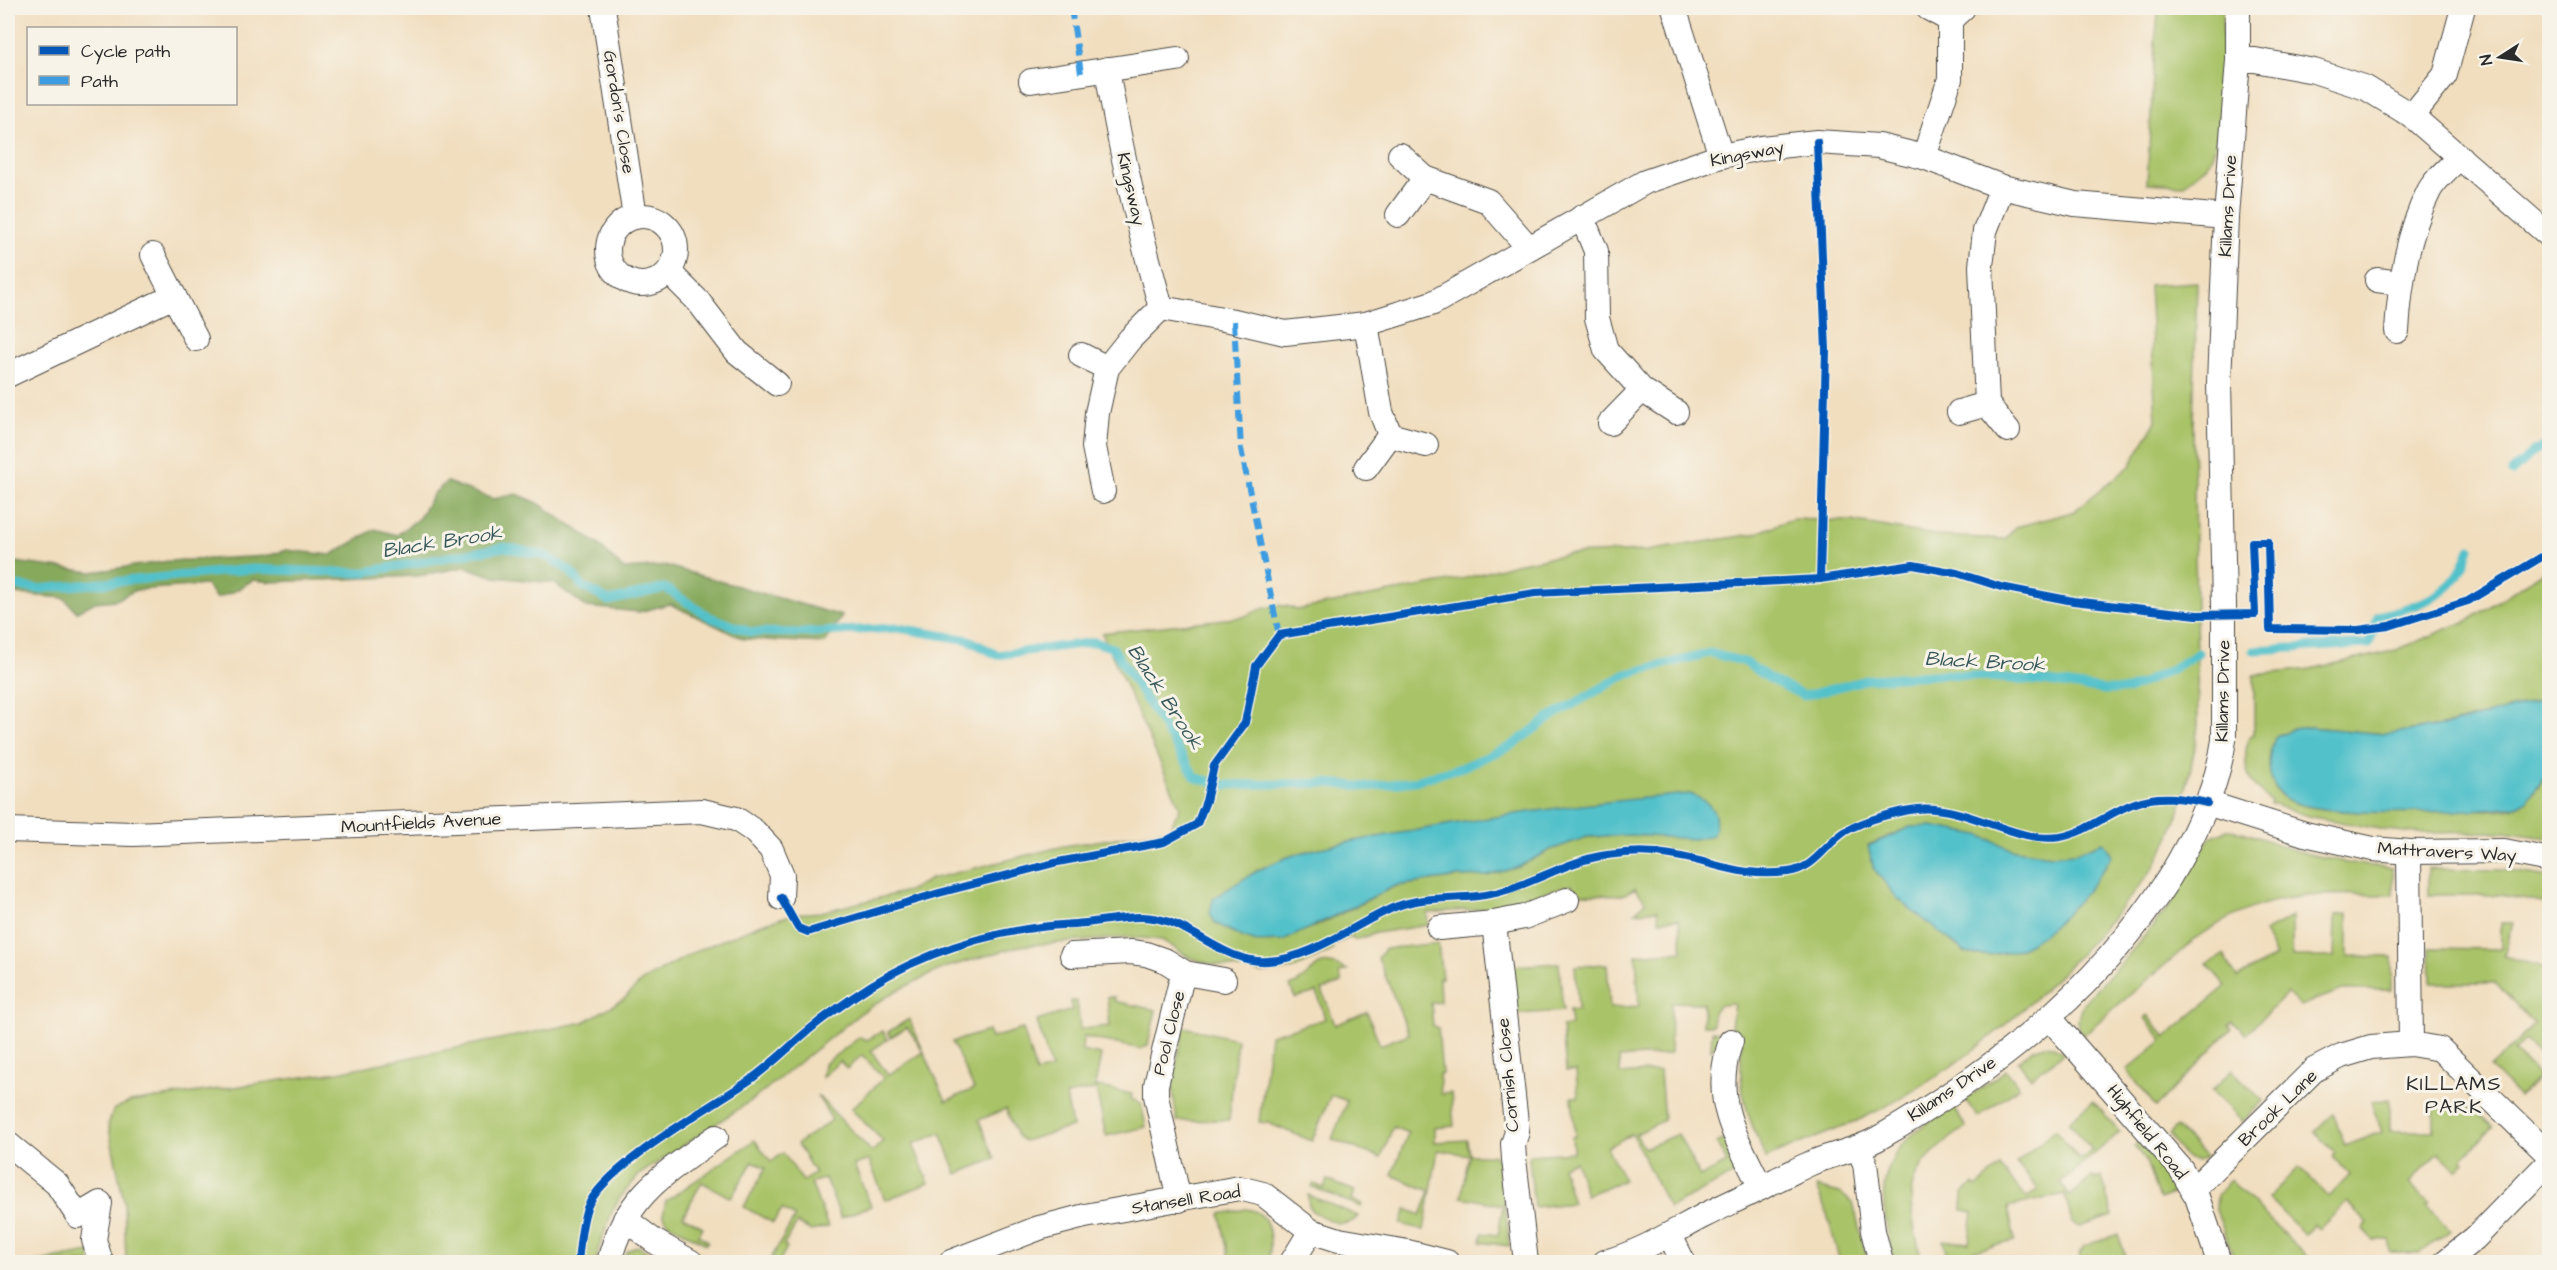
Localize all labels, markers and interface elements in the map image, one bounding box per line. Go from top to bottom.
legend [27,27,237,105]
north arrow [2470,27,2530,87]
text: Cycle path [81,39,170,65]
street label: Gordon's Close [597,49,641,176]
text: N [2475,53,2498,67]
text: Path [81,69,118,94]
street label: Kingsway [1708,135,1786,174]
street label: Kingsway [1109,150,1152,228]
street label: Killams Drive [2213,154,2243,258]
water label: Black Brook [380,519,504,565]
water label: Black Brook [1120,639,1210,756]
street label: Killams Drive [2210,639,2236,742]
water label: Black Brook [1924,645,2047,679]
street label: Mountfields Avenue [340,806,502,840]
street label: Mattravers Way [2377,836,2517,869]
street label: Pool Close [1146,988,1192,1078]
street label: Cornish Close [1491,1017,1525,1133]
street label: Killams Drive [1903,1050,2002,1128]
street label: Brook Lane [2233,1064,2323,1152]
district label: KILLAMS PARK [2406,1070,2502,1121]
street label: Highfield Road [2100,1079,2193,1185]
street label: Stansell Road [1130,1179,1242,1221]

